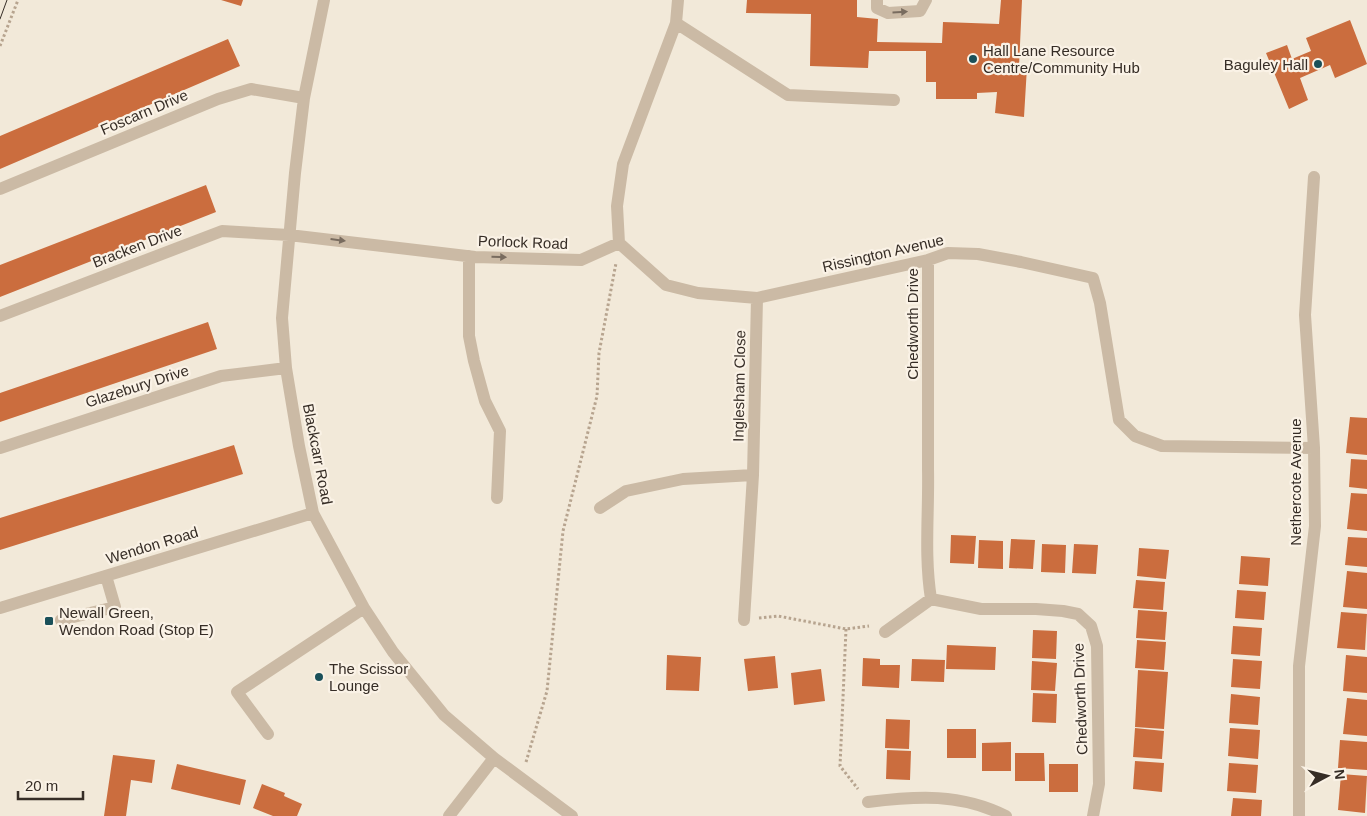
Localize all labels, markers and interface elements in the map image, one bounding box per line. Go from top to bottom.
one-way arrow [893,8,909,16]
place label: Hall Lane Resource Centre/Community Hub [983,42,1140,76]
marker: Hall Lane Resource Centre/Community Hub [967,53,979,65]
place label: Baguley Hall [1224,56,1308,73]
marker: Baguley Hall [1312,58,1324,70]
street label: Foscarn Drive [98,86,190,138]
street label: Bracken Drive [90,221,184,271]
street label: Rissington Avenue [821,231,945,275]
street label: Porlock Road [478,232,568,252]
one-way arrow [330,236,346,244]
one-way arrow [492,253,508,261]
street label: Chedworth Drive [904,268,921,380]
street label: Inglesham Close [730,330,748,442]
street label: Glazebury Drive [83,361,191,411]
street label: Blackcarr Road [300,402,336,506]
street label: Nethercote Avenue [1287,418,1304,546]
street label: Wendon Road [104,523,200,567]
place label: Newall Green, Wendon Road (Stop E) [59,604,214,638]
marker: Newall Green, Wendon Road (Stop E) [43,615,55,627]
street label: Chedworth Drive [1070,643,1090,755]
place label: The Scissor Lounge [329,660,408,694]
marker: The Scissor Lounge [313,671,325,683]
north arrow [1302,751,1352,801]
scale bar [18,768,82,800]
text: N [1331,768,1348,780]
text: 20 m [25,777,58,794]

